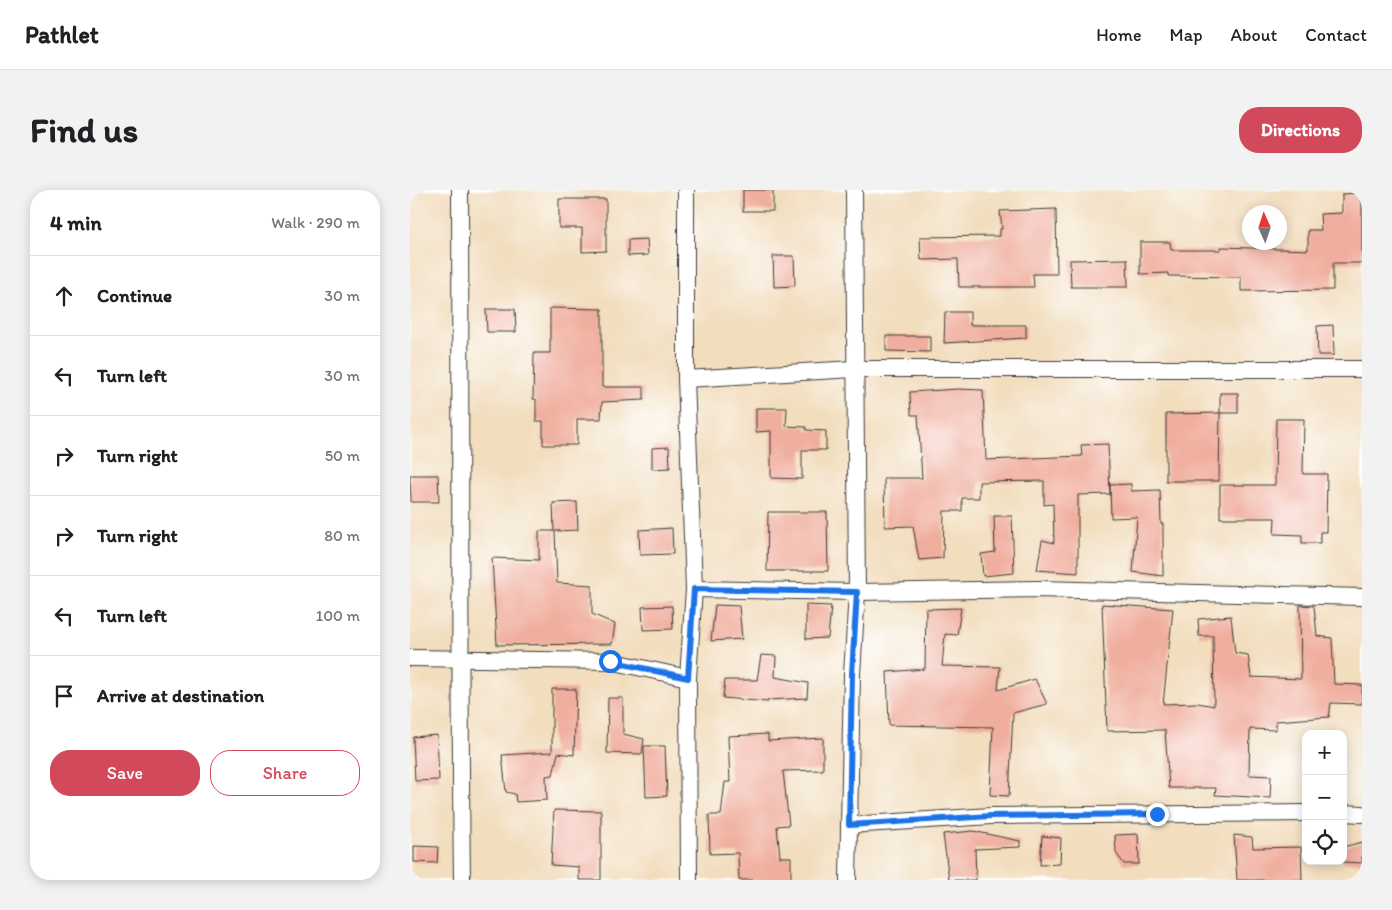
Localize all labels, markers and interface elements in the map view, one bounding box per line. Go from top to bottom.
text: Pathlet [25,20,99,49]
text: Home [1096,24,1142,46]
text: Map [1170,24,1203,46]
text: About [1231,24,1277,46]
text: Contact [1305,24,1367,46]
button: Directions [1239,107,1362,153]
text: Find us [30,109,138,151]
north arrow [1242,205,1287,250]
text: 4 min [50,210,102,235]
text: Walk · 290 m [271,213,360,232]
icon: ahead [50,282,78,310]
text: Continue [97,284,172,307]
text: 30 m [324,286,360,305]
icon: left [50,362,78,390]
text: Turn left [97,364,167,387]
text: 30 m [324,366,360,385]
icon: right [50,442,78,470]
text: Turn right [97,444,178,467]
text: 50 m [325,446,360,465]
icon: right [50,522,78,550]
text: Turn right [97,524,178,547]
text: 80 m [324,526,360,545]
icon: left [50,602,78,630]
text: Turn left [97,604,167,627]
text: 100 m [316,606,360,625]
route start [599,650,622,673]
icon: arrive [50,682,78,710]
text: Arrive at destination [97,684,264,707]
map controls [1302,730,1347,865]
button: + [1302,730,1347,775]
button: Save [50,750,200,796]
button: Share [210,750,360,796]
button: − [1302,775,1347,820]
route end [1146,803,1169,826]
button: locate [1302,820,1347,865]

